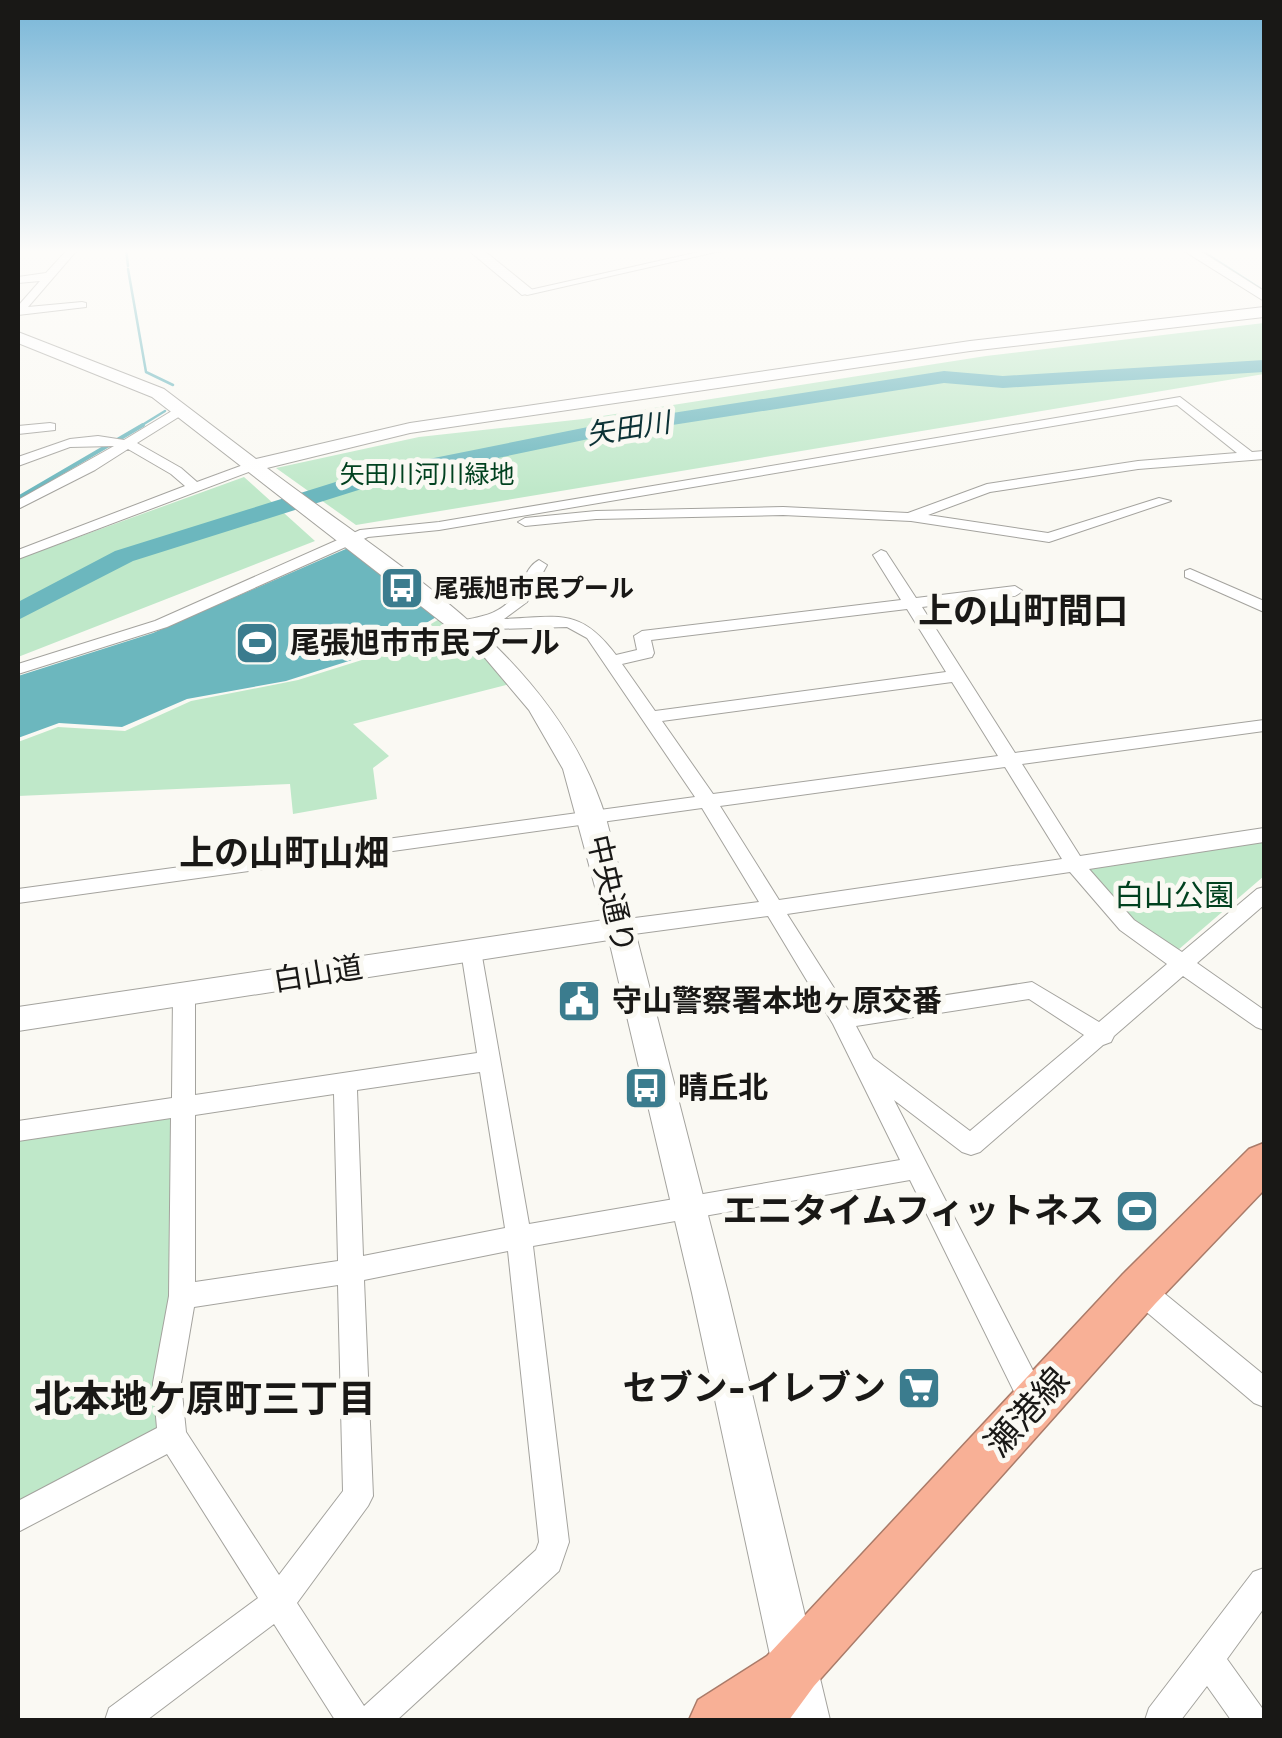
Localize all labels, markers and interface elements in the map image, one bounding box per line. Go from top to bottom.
water label: 矢田川 [584,405,675,451]
park label: 矢田川河川緑地 [339,460,515,489]
bus stop icon: 尾張旭市民プール [379,565,425,611]
place label: 尾張旭市民プール [434,574,634,603]
district label: 上の山町間口 [918,590,1128,632]
sports icon: 尾張旭市市民プール [234,620,280,666]
place label: 尾張旭市市民プール [290,625,560,660]
street label: 中央通り [581,831,642,956]
district label: 上の山町山畑 [179,832,389,874]
park label: 白山公園 [1114,878,1234,913]
street label: 白山道 [271,949,365,998]
public building icon: 守山警察署本地ヶ原交番 [556,978,602,1024]
place label: 守山警察署本地ヶ原交番 [612,983,942,1018]
bus stop icon: 晴丘北 [623,1065,669,1111]
place label: 晴丘北 [678,1070,768,1105]
sports icon: エニタイムフィットネス [1114,1188,1160,1234]
place label: エニタイムフィットネス [722,1190,1104,1232]
street label: 瀬港線 [976,1359,1078,1465]
supermarket icon: セブン-イレブン [896,1365,942,1411]
place label: セブン-イレブン [623,1367,886,1409]
district label: 北本地ケ原町三丁目 [34,1377,376,1421]

